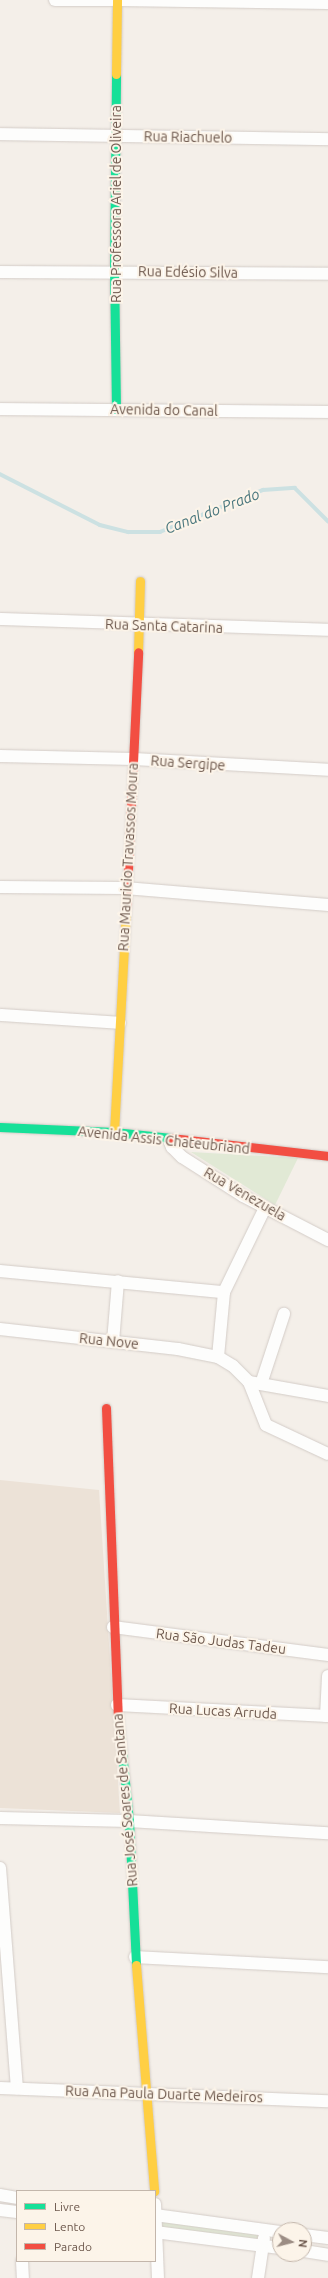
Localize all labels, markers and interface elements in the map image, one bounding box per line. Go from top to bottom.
street label: Rua Professora Ariel de Oliveira [108,105,124,303]
street label: Rua Riachuelo [144,128,232,146]
street label: Rua Edésio Silva [138,263,238,281]
street label: Avenida do Canal [110,401,218,419]
water label: Canal do Prado [162,485,262,537]
street label: Rua Santa Catarina [105,616,223,636]
street label: Rua Sergipe [150,752,226,774]
street label: Rua Mauricio Travassos Moura [115,762,141,952]
street label: Avenida Assis Chateubriand [77,1123,251,1157]
street label: Rua Venezuela [201,1164,289,1224]
street label: Rua Nove [78,1330,140,1352]
street label: Rua São Judas Tadeu [155,1625,287,1657]
street label: Rua Lucas Arruda [168,1700,278,1722]
street label: Rua José Soares de Santana [109,1713,141,1887]
street label: Rua Ana Paula Duarte Medeiros [65,2082,263,2106]
legend [16,2190,156,2262]
text: Livre [54,2200,80,2213]
text: Lento [54,2220,85,2233]
north arrow [272,2222,312,2262]
text: N [296,2239,309,2248]
text: Parado [54,2240,92,2253]

